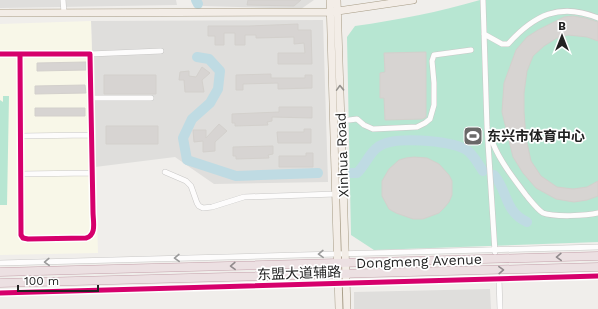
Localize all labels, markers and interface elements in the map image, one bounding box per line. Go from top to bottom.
north arrow [542,16,582,56]
text: B [558,20,566,33]
one-way arrow [335,85,344,91]
street label: Xinhua Road [333,112,351,198]
sports icon: 东兴市体育中心 [462,125,484,147]
place label: 东兴市体育中心 [487,128,585,144]
one-way arrow [318,250,324,259]
street label: Dongmeng Avenue [356,251,482,271]
one-way arrow [556,253,562,261]
one-way arrow [174,254,180,263]
one-way arrow [44,258,50,266]
one-way arrow [230,262,236,270]
street label: 东盟大道辅路 [257,264,341,282]
one-way arrow [498,266,504,274]
scale bar [18,267,98,293]
text: 100 m [24,274,59,288]

